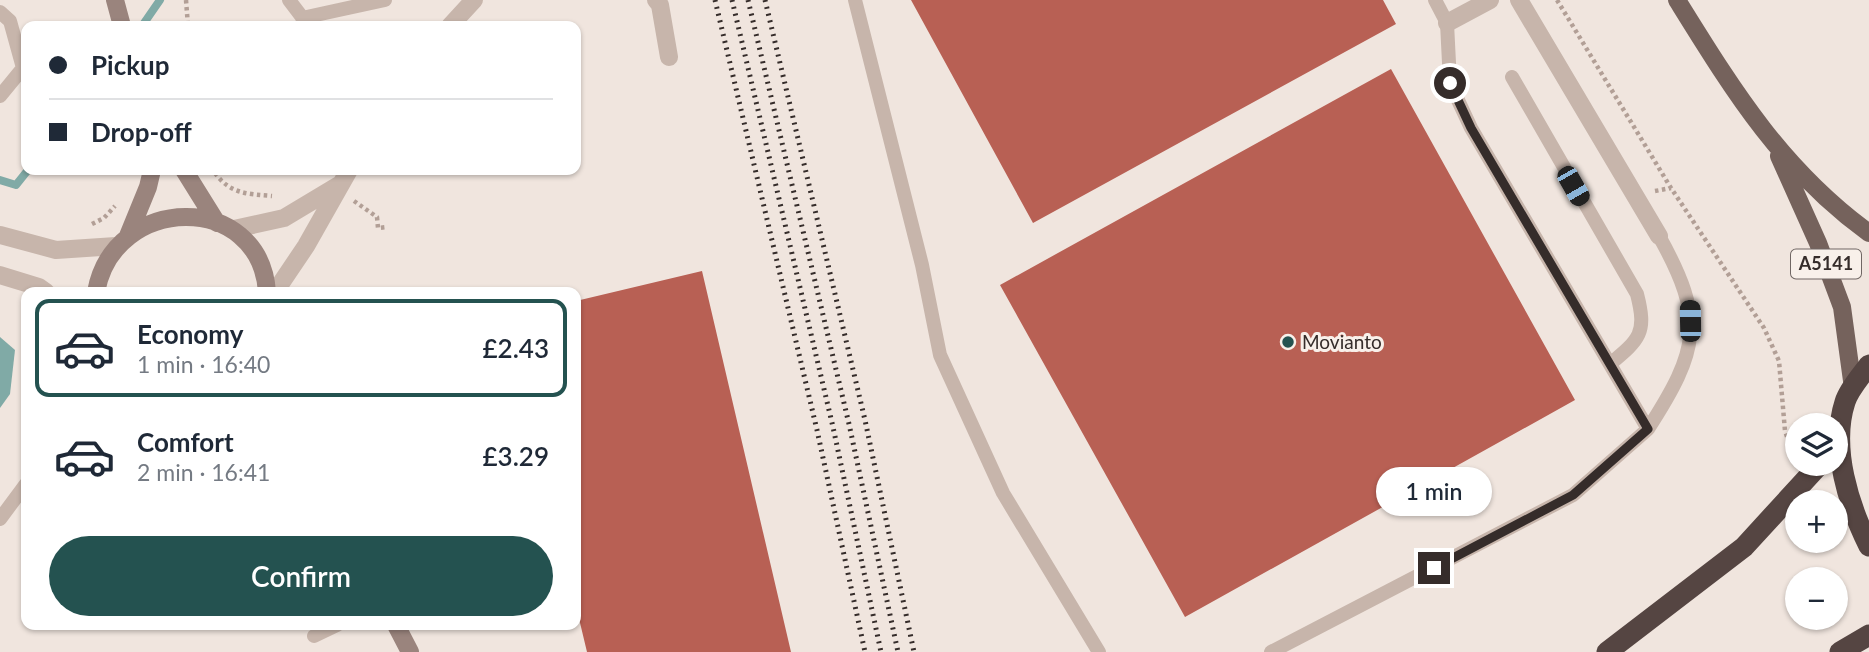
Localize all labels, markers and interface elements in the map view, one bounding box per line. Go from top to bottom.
text: Pickup [91,49,170,81]
route start [1434,67,1466,99]
text: Drop-off [91,116,192,148]
car [1554,163,1593,209]
road number: A5141 [1791,250,1861,278]
car [1680,300,1701,342]
icon: car [53,317,116,380]
text: Economy [137,318,243,350]
place label: Movianto [1302,330,1382,353]
text: £2.43 [483,332,549,364]
marker: Movianto [1280,334,1296,350]
text: 1 min · 16:40 [137,350,270,378]
map controls [1785,413,1848,630]
button: layers [1785,413,1848,476]
icon: car [53,425,116,488]
text: Comfort [137,426,234,458]
text: £3.29 [483,440,549,472]
text: 2 min · 16:41 [137,458,270,486]
callout: 1 min [1376,466,1492,516]
text: 1 min [1406,477,1462,505]
button: + [1785,490,1848,553]
button: Confirm [49,536,553,616]
route end [1418,552,1450,584]
button: − [1785,567,1848,630]

